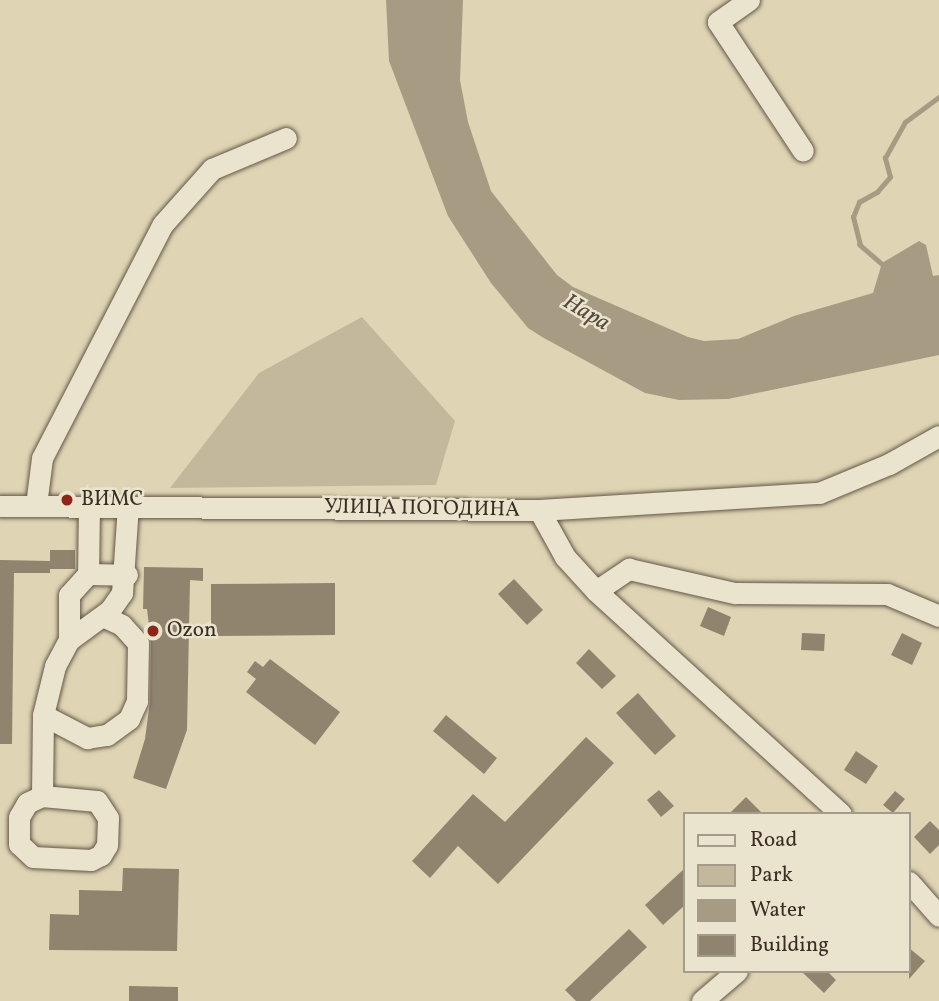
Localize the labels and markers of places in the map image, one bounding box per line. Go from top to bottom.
place label: ВИМС [81,487,143,513]
marker: ВИМС [59,492,75,508]
place label: Ozon [167,618,217,644]
marker: Ozon [145,623,161,639]

